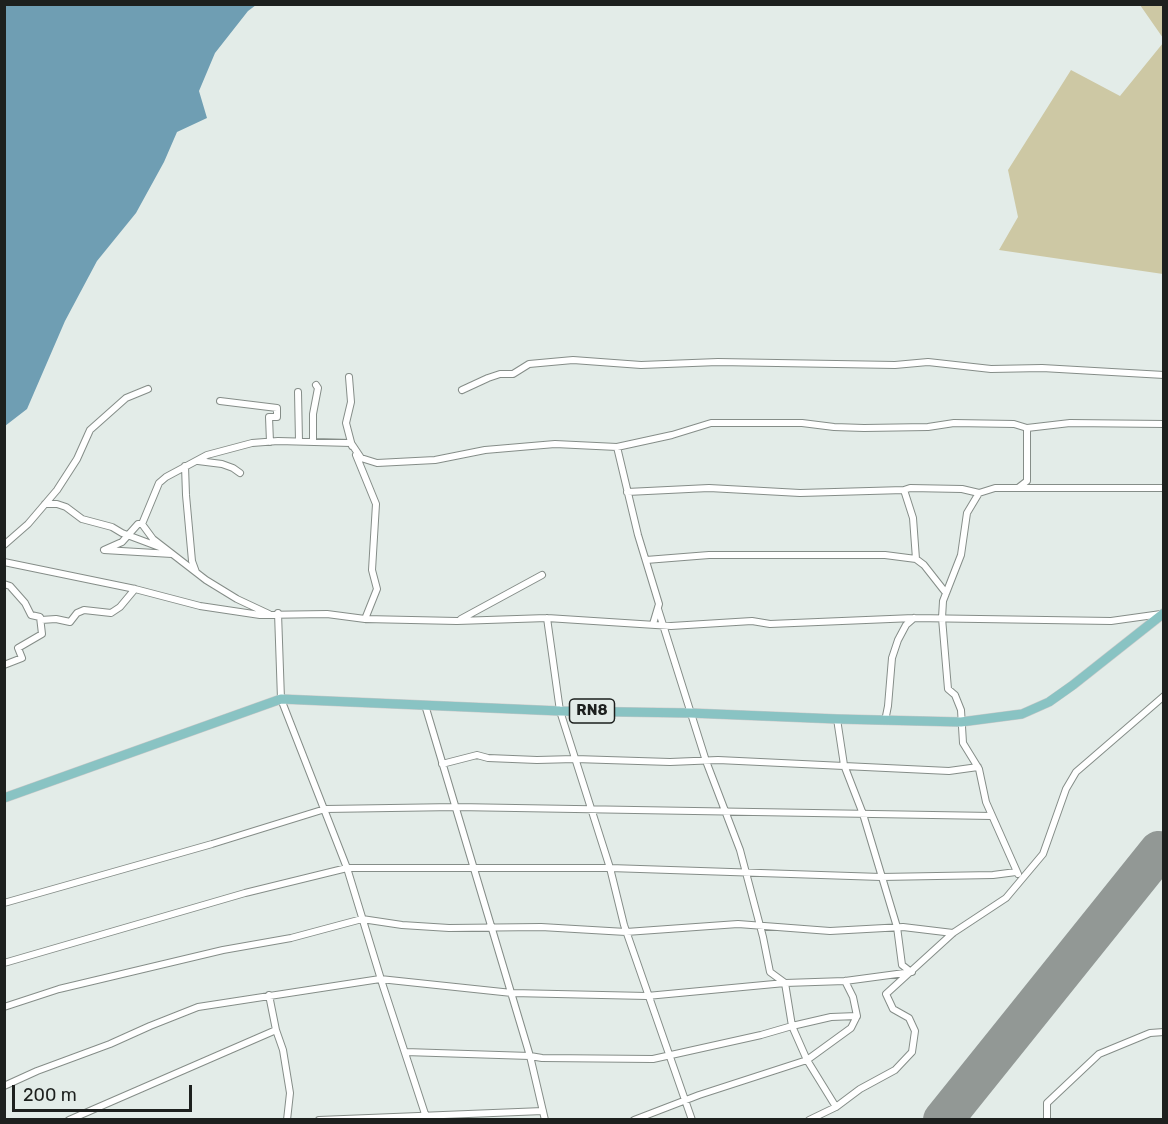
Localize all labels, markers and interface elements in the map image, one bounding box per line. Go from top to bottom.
road number: RN8 [570,699,614,723]
scale bar [15,1073,195,1111]
text: 200 m [23,1084,77,1106]

